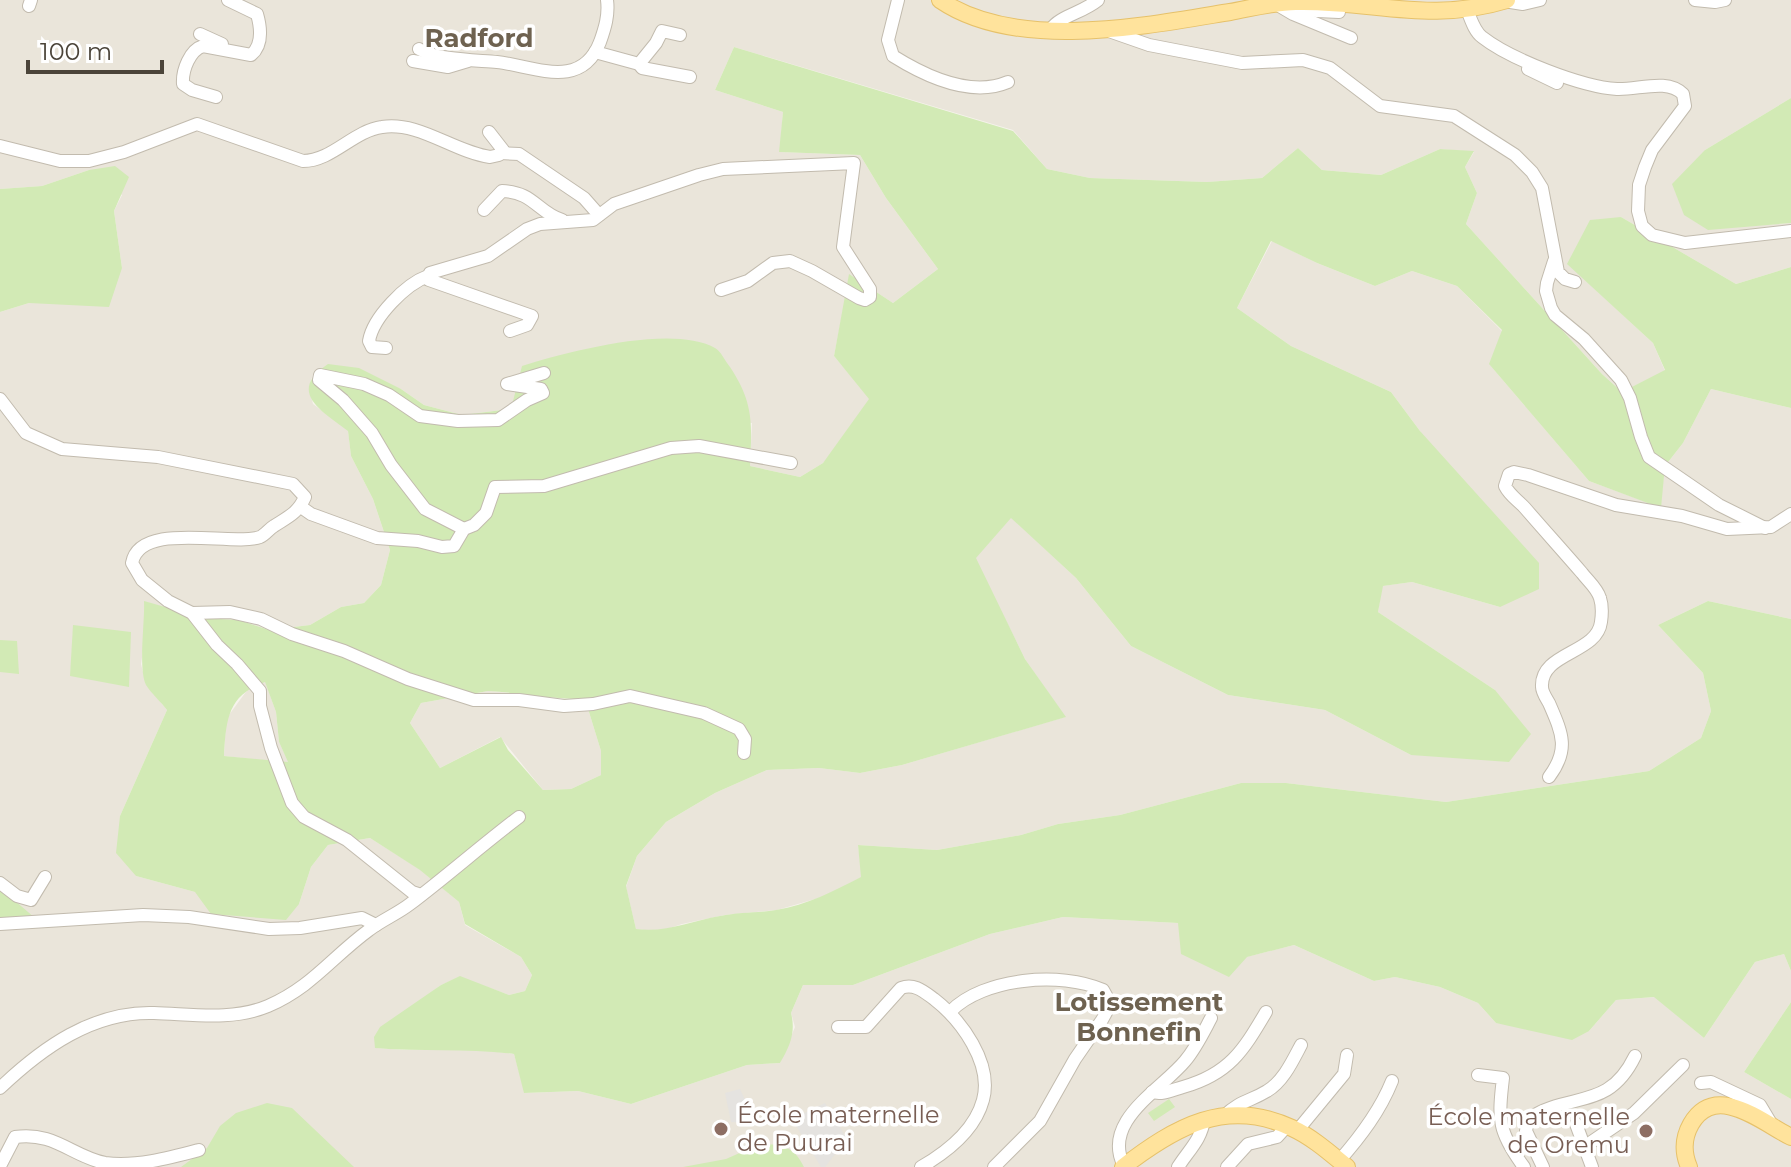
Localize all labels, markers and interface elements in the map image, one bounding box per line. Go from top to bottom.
district label: Radford [424,22,534,54]
scale bar [28,24,162,74]
text: 100 m [40,37,112,66]
district label: Lotissement Bonnefin [1055,986,1223,1048]
place label: École maternelle de Puurai [737,1100,939,1157]
place label: École maternelle de Oremu [1428,1102,1630,1159]
marker: École maternelle de Puurai [712,1120,730,1138]
marker: École maternelle de Oremu [1637,1122,1655,1140]

